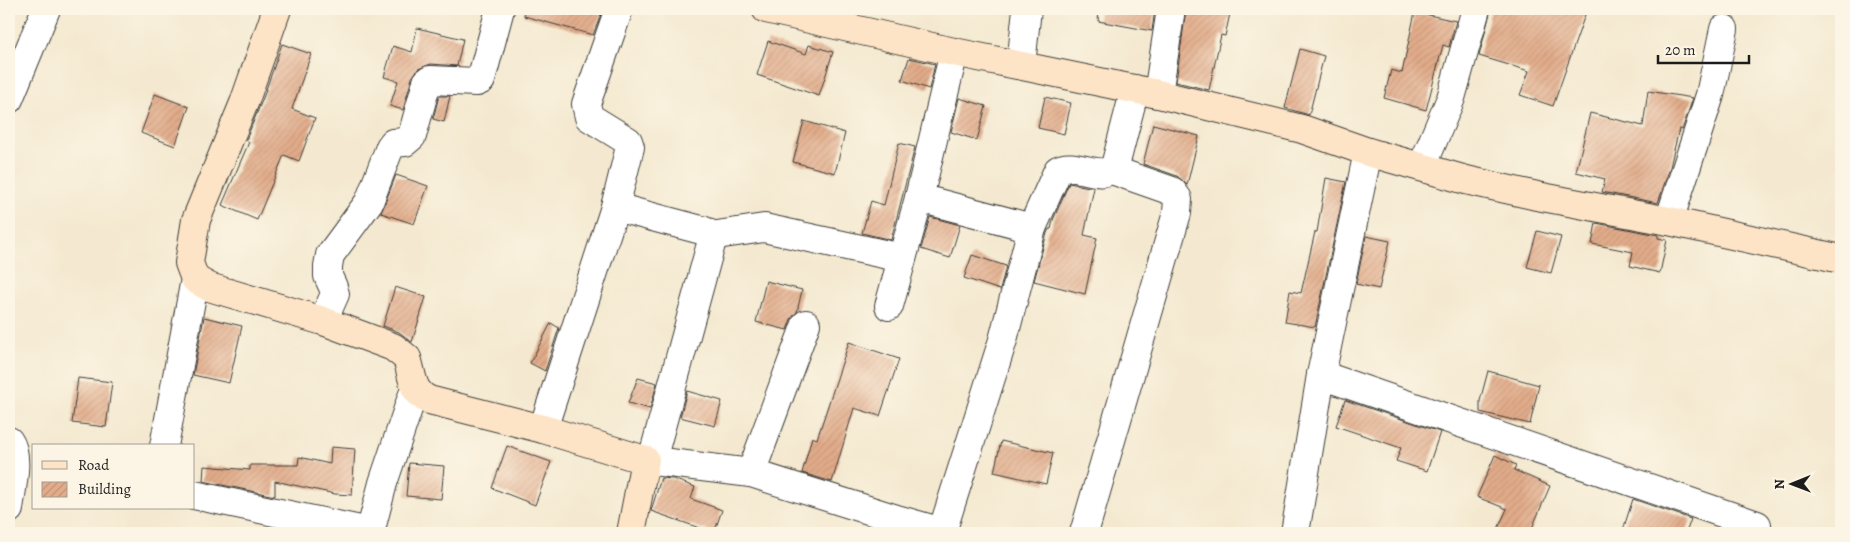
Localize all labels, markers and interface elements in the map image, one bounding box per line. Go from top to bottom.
scale bar [1658,32,1749,64]
text: 20 m [1665,40,1696,60]
legend [32,444,195,510]
text: Road [78,455,110,475]
north arrow [1768,460,1818,510]
text: Building [78,479,131,499]
text: N [1770,479,1789,489]

